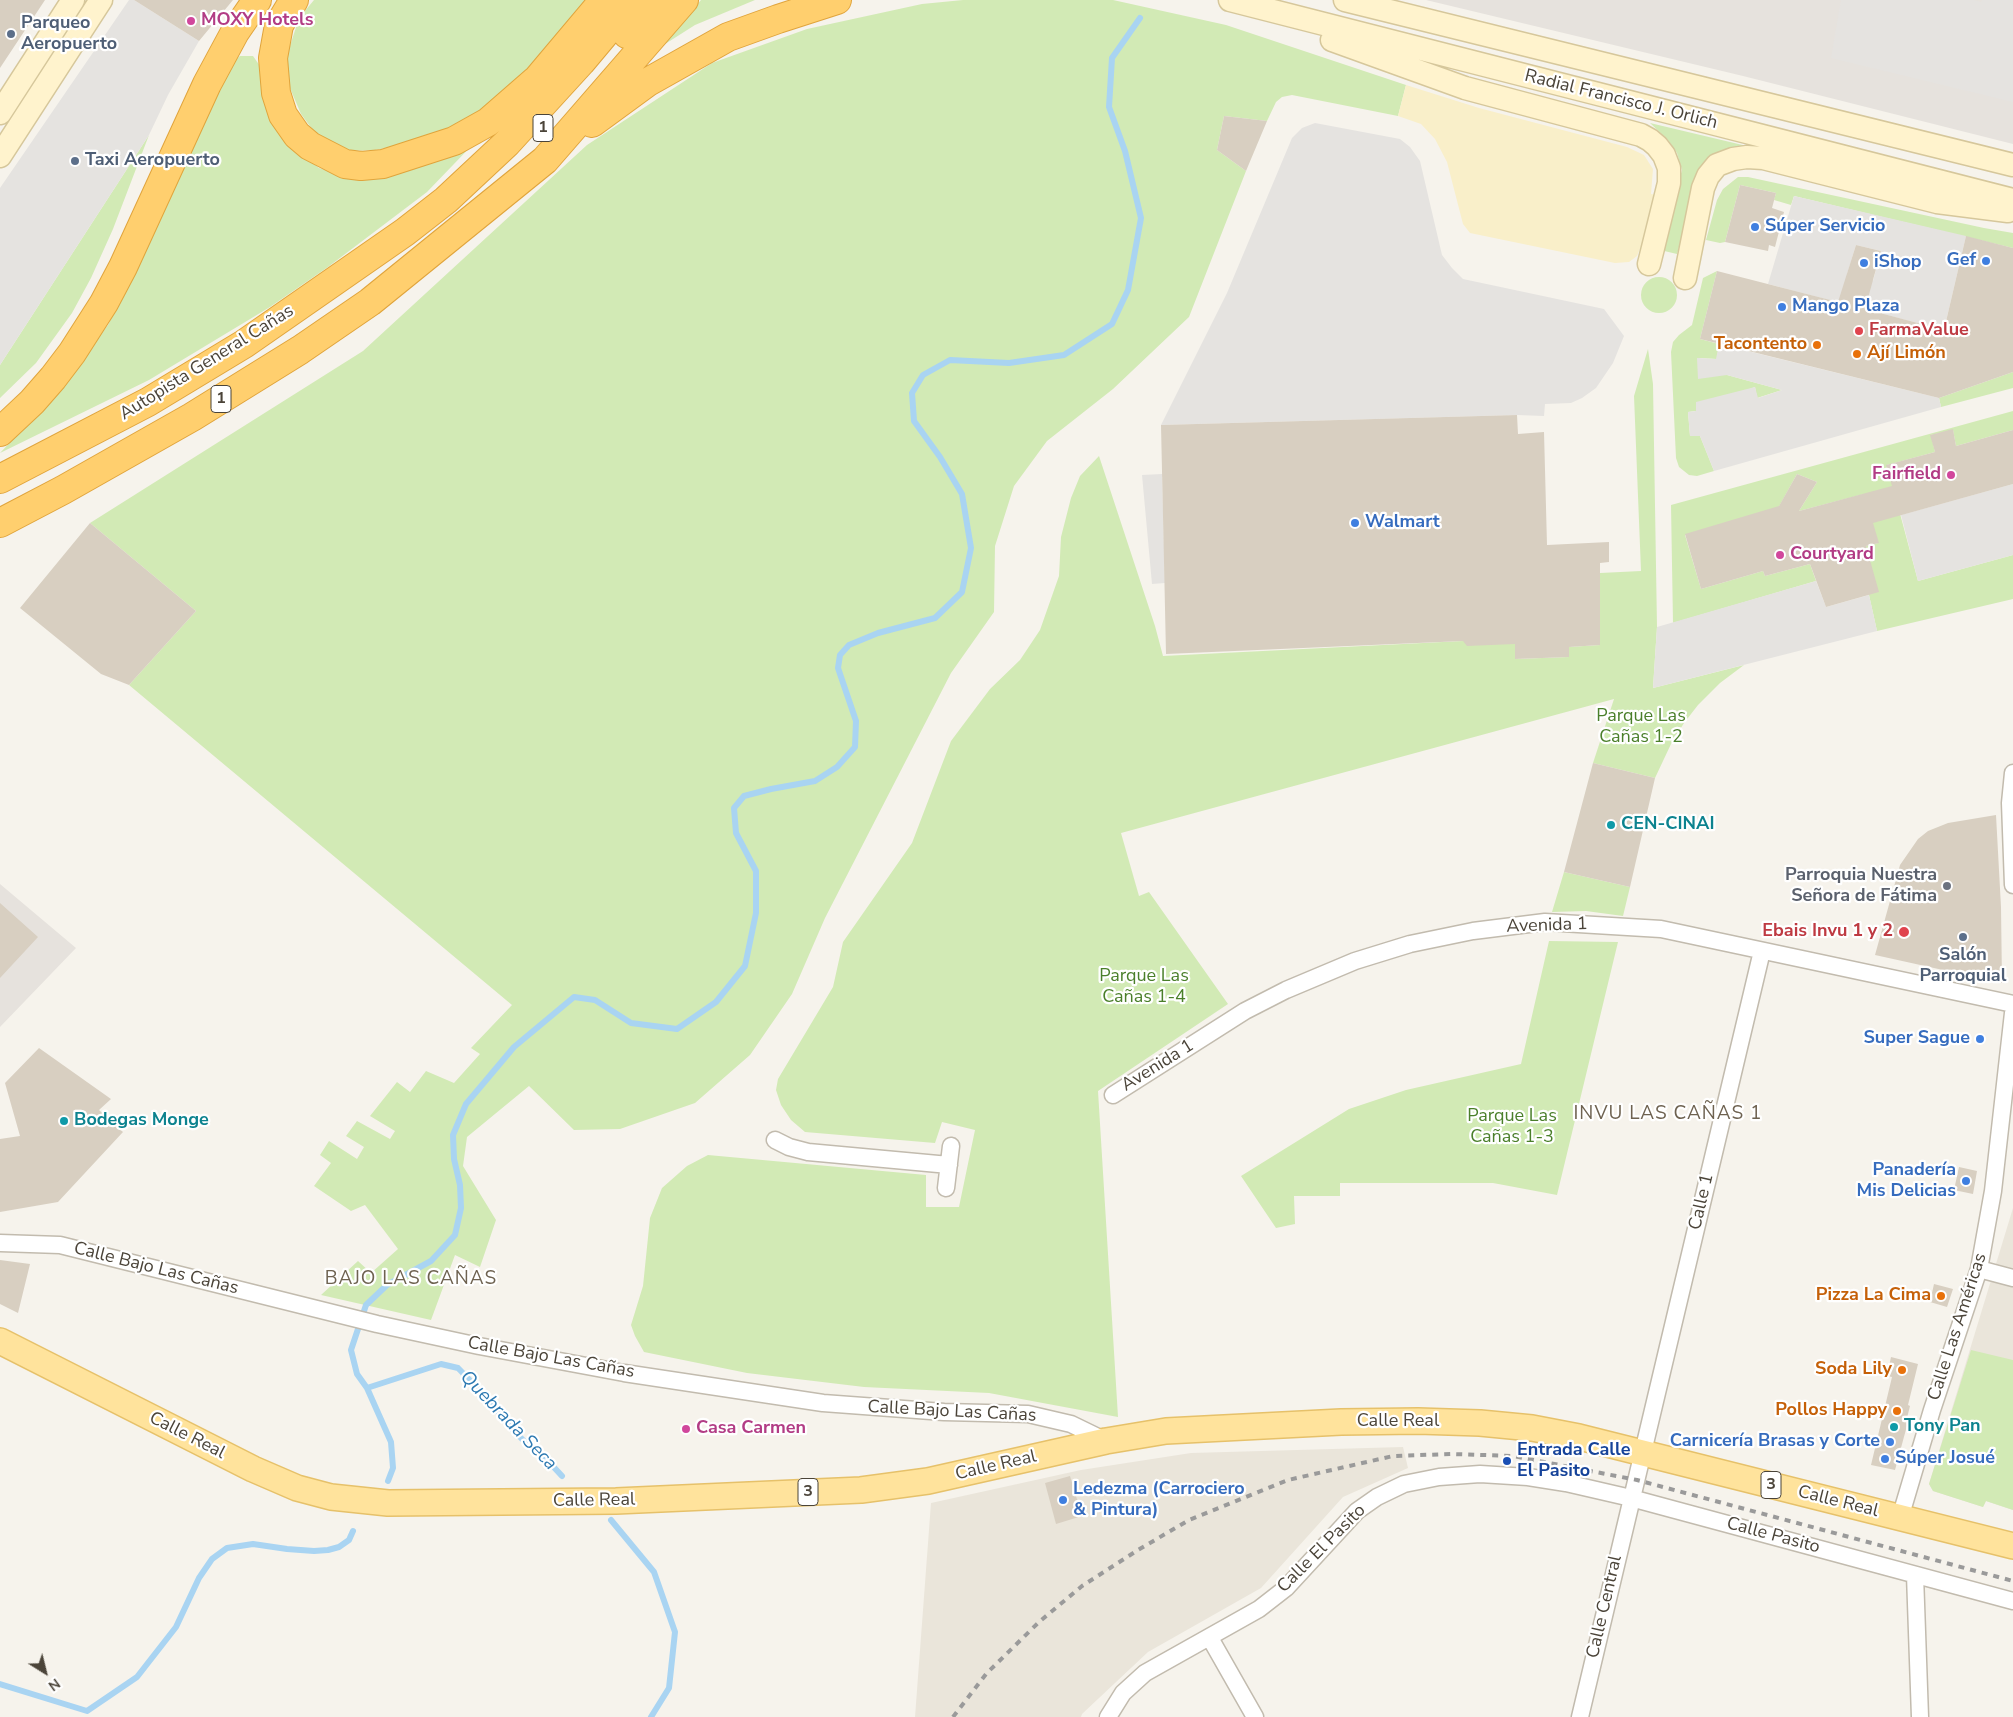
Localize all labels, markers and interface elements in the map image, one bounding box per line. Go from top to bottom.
place label: MOXY Hotels [201,10,313,32]
place label: Parqueo Aeropuerto [21,13,117,56]
marker: MOXY Hotels [185,15,197,27]
marker: Parqueo Aeropuerto [5,28,17,40]
street label: Radial Francisco J. Orlich [1522,66,1720,134]
road number: 1 [533,115,553,142]
place label: Taxi Aeropuerto [85,150,220,172]
marker: Taxi Aeropuerto [69,155,81,167]
place label: Súper Servicio [1765,216,1885,238]
marker: Súper Servicio [1749,221,1761,233]
place label: Gef [1946,250,1976,272]
place label: iShop [1874,252,1922,274]
marker: Gef [1980,255,1992,267]
marker: iShop [1858,257,1870,269]
place label: Mango Plaza [1792,296,1900,318]
street label: Autopista General Cañas [116,301,298,425]
marker: Mango Plaza [1776,301,1788,313]
place label: FarmaValue [1869,320,1969,342]
marker: FarmaValue [1853,325,1865,337]
place label: Tacontento [1714,334,1807,356]
marker: Tacontento [1811,339,1823,351]
place label: Ají Limón [1867,343,1946,365]
marker: Ají Limón [1851,348,1863,360]
road number: 1 [211,386,231,412]
place label: Fairfield [1872,464,1941,486]
marker: Fairfield [1945,469,1957,481]
place label: Walmart [1365,512,1440,534]
marker: Walmart [1349,517,1361,529]
place label: Courtyard [1790,544,1874,566]
marker: Courtyard [1774,549,1786,561]
park label: Parque Las Cañas 1-2 [1596,706,1686,749]
place label: CEN-CINAI [1621,814,1714,836]
marker: CEN-CINAI [1605,819,1617,831]
place label: Parroquia Nuestra Señora de Fátima [1785,865,1937,908]
marker: Parroquia Nuestra Señora de Fátima [1941,880,1953,892]
street label: Avenida 1 [1506,914,1588,938]
place label: Ebais Invu 1 y 2 [1762,921,1893,943]
marker: Ebais Invu 1 y 2 [1897,925,1911,939]
marker: Salón Parroquial [1957,931,1969,943]
place label: Salón Parroquial [1920,945,2006,988]
park label: Parque Las Cañas 1-4 [1099,966,1189,1009]
place label: Super Sague [1863,1028,1970,1050]
marker: Super Sague [1974,1033,1986,1045]
street label: Avenida 1 [1118,1035,1198,1097]
district label: INVU LAS CAÑAS 1 [1571,1103,1765,1125]
park label: Parque Las Cañas 1-3 [1467,1106,1557,1148]
place label: Bodegas Monge [74,1110,209,1132]
marker: Bodegas Monge [58,1115,70,1127]
place label: Panadería Mis Delicias [1857,1160,1956,1202]
street label: Calle 1 [1685,1172,1719,1232]
marker: Panadería Mis Delicias [1960,1175,1972,1187]
street label: Calle Bajo Las Cañas [71,1238,241,1300]
street label: Calle Las Américas [1924,1250,1992,1404]
district label: BAJO LAS CAÑAS [323,1268,499,1290]
place label: Pizza La Cima [1816,1285,1931,1307]
marker: Pizza La Cima [1935,1290,1947,1302]
street label: Calle Bajo Las Cañas [466,1333,636,1383]
place label: Soda Lily [1815,1359,1892,1381]
marker: Soda Lily [1896,1364,1908,1376]
water label: Quebrada Seca [455,1366,561,1476]
street label: Calle Bajo Las Cañas [867,1397,1037,1427]
place label: Pollos Happy [1775,1400,1887,1422]
marker: Pollos Happy [1891,1405,1903,1417]
street label: Calle Real [145,1408,229,1464]
street label: Calle Real [1357,1411,1439,1433]
place label: Tony Pan [1904,1416,1981,1438]
place label: Casa Carmen [696,1418,806,1440]
marker: Tony Pan [1888,1421,1900,1433]
marker: Casa Carmen [680,1423,692,1435]
place label: Carnicería Brasas y Corte [1670,1431,1880,1453]
marker: Carnicería Brasas y Corte [1884,1436,1896,1448]
place label: Entrada Calle El Pasito [1517,1440,1630,1482]
street label: Calle Real [953,1446,1039,1486]
place label: Súper Josué [1895,1448,1995,1470]
marker: Súper Josué [1879,1453,1891,1465]
marker: Entrada Calle El Pasito [1501,1455,1513,1467]
road number: 3 [1761,1472,1781,1498]
road number: 3 [798,1478,818,1505]
place label: Ledezma (Carrociero & Pintura) [1073,1479,1245,1522]
street label: Calle Real [1795,1482,1881,1522]
street label: Calle Real [553,1489,635,1513]
marker: Ledezma (Carrociero & Pintura) [1057,1494,1069,1506]
street label: Calle El Pasito [1273,1500,1371,1598]
street label: Calle Pasito [1724,1513,1822,1559]
street label: Calle Central [1583,1553,1627,1661]
north arrow [20,1647,70,1697]
text: N [44,1674,64,1695]

